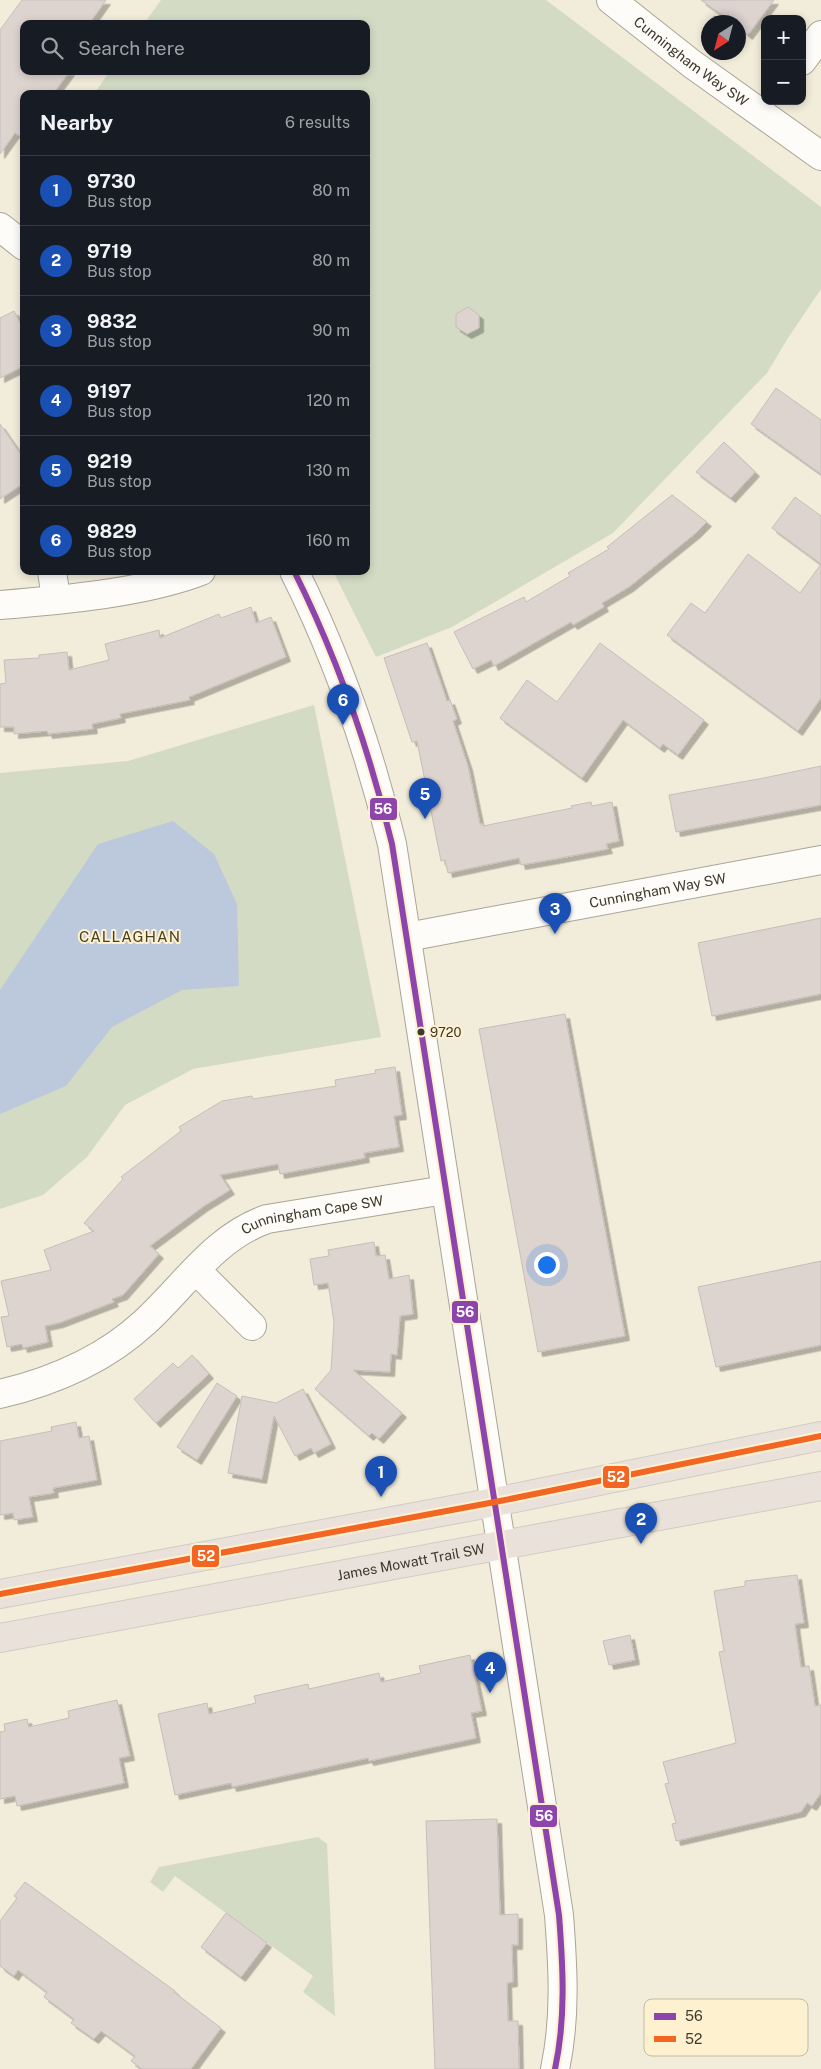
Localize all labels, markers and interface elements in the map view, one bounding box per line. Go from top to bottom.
street label: Cunningham Way SW [631,13,752,110]
north arrow [701,15,746,60]
map controls [761,15,806,105]
button: + [761,15,806,60]
search box [20,20,370,75]
icon: search [38,34,66,62]
text: Search here [78,37,185,59]
button: − [761,60,806,105]
text: Nearby [40,110,113,135]
text: 6 results [285,113,350,132]
text: 9730 [87,170,136,192]
text: 1 [53,181,59,200]
text: 80 m [312,181,350,200]
text: Bus stop [87,192,151,211]
text: 9719 [87,240,132,262]
text: 2 [51,251,61,270]
text: 80 m [312,251,350,270]
text: Bus stop [87,262,151,281]
text: 9832 [87,310,137,332]
text: 3 [51,321,61,340]
text: 90 m [313,321,350,340]
text: Bus stop [87,332,151,351]
text: 9197 [87,380,132,402]
text: 4 [51,391,61,410]
text: 120 m [306,391,350,410]
text: Bus stop [87,402,151,421]
text: 9219 [87,450,132,472]
text: 5 [51,461,61,480]
text: 130 m [306,461,350,480]
text: Bus stop [87,472,151,491]
text: 9829 [87,520,137,542]
text: 6 [51,531,61,550]
text: 160 m [306,531,350,550]
text: Bus stop [87,542,151,561]
pin: 6 [327,684,359,725]
pin: 5 [409,778,441,819]
line badge: 56 [369,797,398,821]
text: 56 [374,801,392,817]
street label: Cunningham Way SW [588,870,728,911]
pin: 3 [539,893,571,934]
district label: CALLAGHAN [79,928,181,945]
place label: 9720 [430,1025,462,1040]
marker: 9720 [416,1027,426,1037]
street label: Cunningham Cape SW [238,1192,385,1238]
your location [534,1252,560,1278]
line badge: 56 [451,1300,479,1324]
text: 56 [456,1304,474,1320]
pin: 1 [365,1456,397,1497]
line badge: 52 [602,1465,630,1489]
text: 52 [607,1469,625,1485]
pin: 2 [625,1503,657,1544]
street label: James Mowatt Trail SW [336,1540,487,1583]
line badge: 52 [191,1544,220,1568]
text: 52 [197,1548,215,1564]
pin: 4 [474,1652,506,1693]
line badge: 56 [529,1804,558,1828]
text: 56 [535,1808,553,1824]
legend [644,1999,808,2056]
text: 56 [685,2008,703,2024]
text: 52 [685,2031,702,2047]

